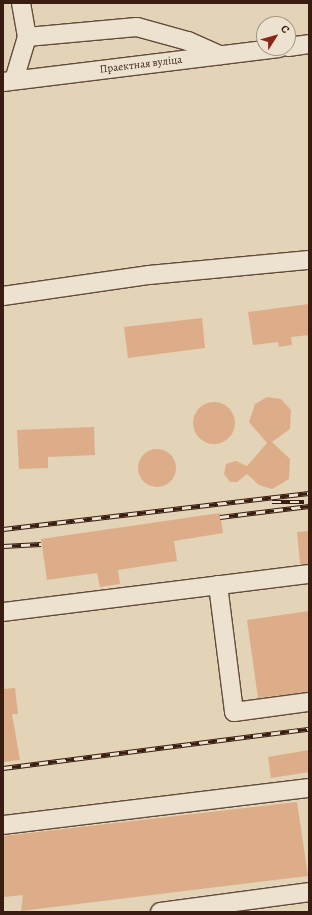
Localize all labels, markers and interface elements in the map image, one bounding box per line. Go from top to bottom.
north arrow [256,16,296,56]
text: С [277,22,293,36]
street label: Праектная вуліца [99,53,183,77]

